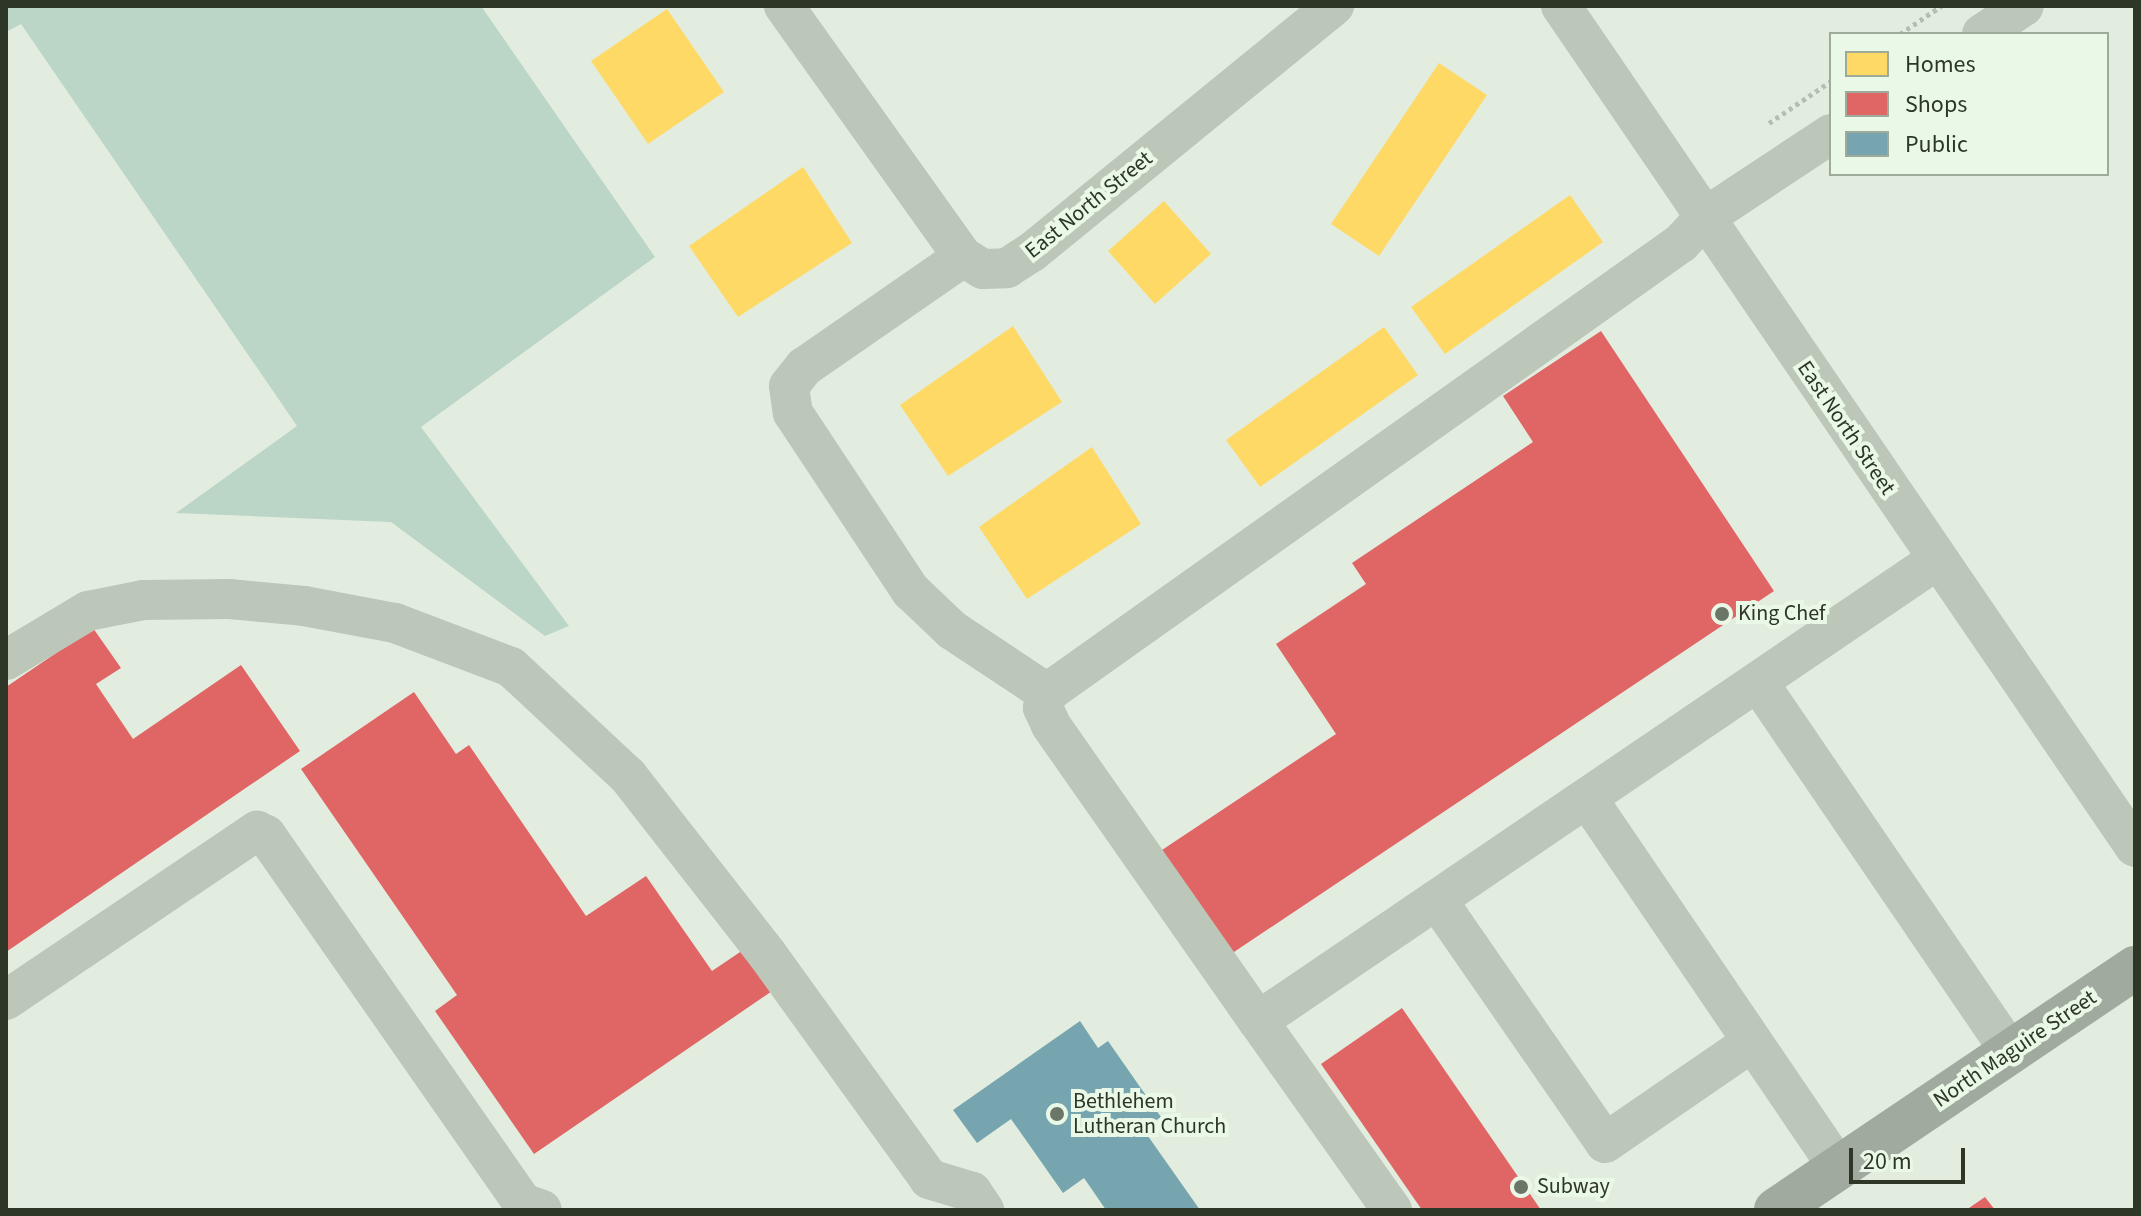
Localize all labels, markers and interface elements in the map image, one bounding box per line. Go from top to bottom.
legend [1829,32,2109,176]
text: Homes [1905,47,1976,82]
text: Shops [1905,87,1967,122]
text: Public [1905,127,1968,162]
street label: East North Street [1020,146,1158,264]
street label: East North Street [1791,356,1901,500]
place label: King Chef [1738,601,1825,627]
marker: King Chef [1713,605,1731,623]
street label: North Maguire Street [1928,985,2102,1113]
place label: Bethlehem Lutheran Church [1073,1088,1226,1140]
marker: Bethlehem Lutheran Church [1048,1105,1066,1123]
scale bar [1853,1132,1969,1182]
text: 20 m [1863,1144,1912,1179]
place label: Subway [1537,1174,1610,1200]
marker: Subway [1512,1178,1530,1196]

